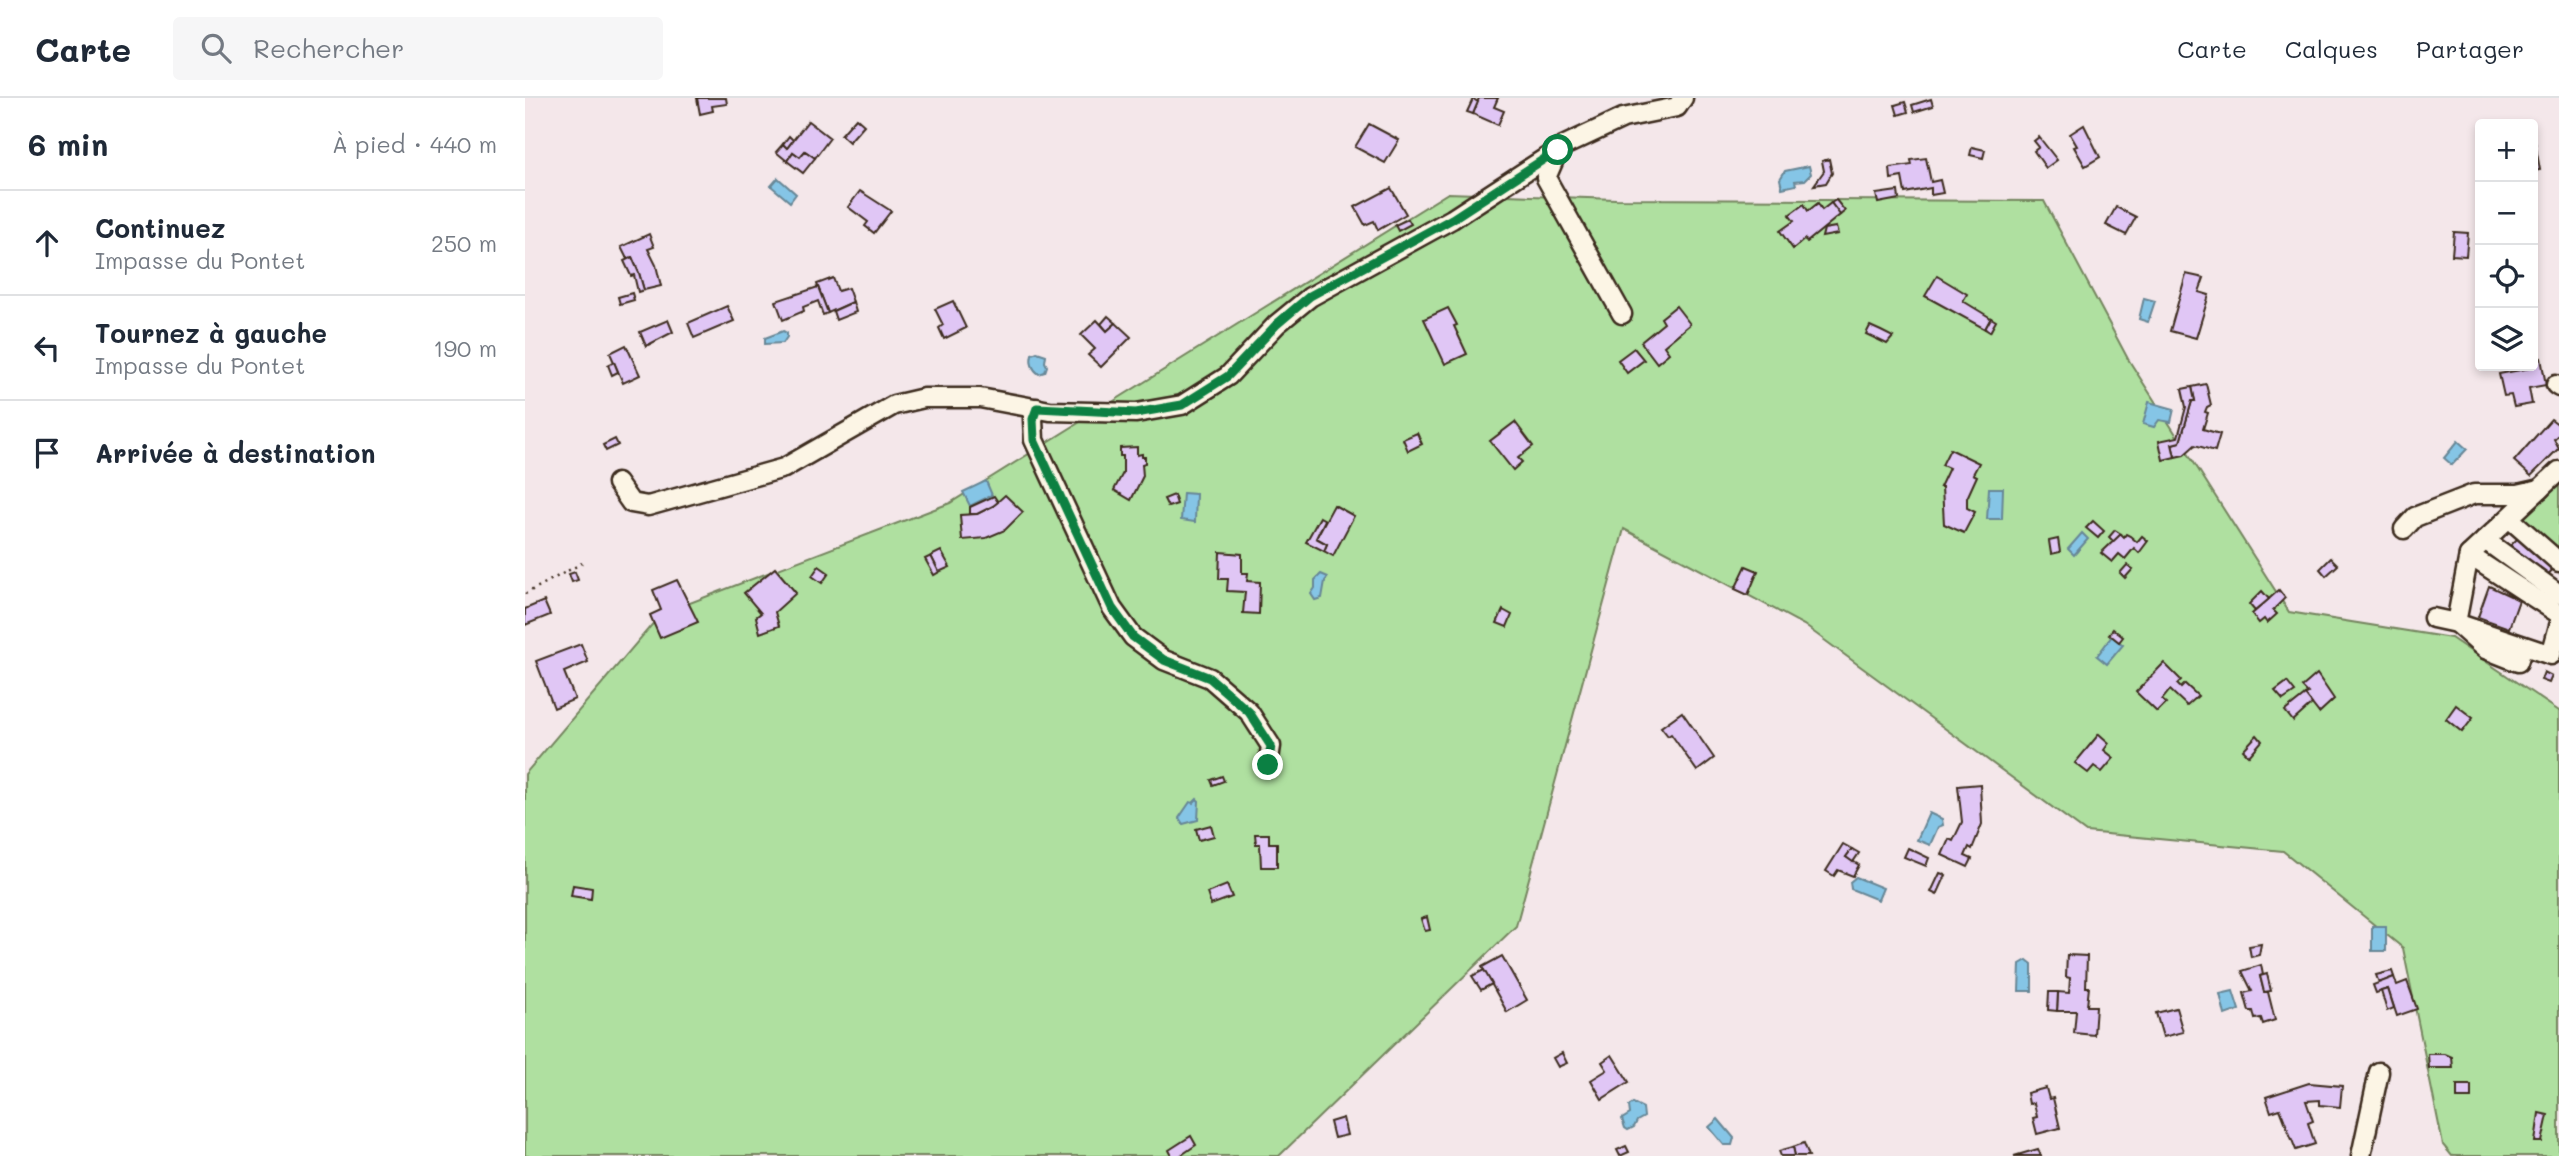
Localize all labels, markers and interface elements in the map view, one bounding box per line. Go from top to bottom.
search box [173,17,663,80]
text: Carte [35,27,131,70]
icon: search [197,29,235,67]
text: Rechercher [253,31,404,65]
text: Carte [2177,33,2247,64]
text: Calques [2285,33,2378,64]
text: Partager [2416,33,2524,64]
map controls [2475,119,2538,371]
button: + [2475,119,2538,182]
text: 6 min [28,124,108,164]
text: À pied · 440 m [332,129,497,159]
route start [1542,134,1573,165]
button: − [2475,182,2538,245]
text: Continuez [95,211,225,245]
icon: ahead [28,224,66,262]
text: 250 m [431,228,497,258]
text: Impasse du Pontet [95,245,305,275]
button: locate [2475,245,2538,308]
button: layers [2475,308,2538,371]
text: Tournez à gauche [95,316,327,350]
icon: left [28,329,66,367]
text: 190 m [433,333,497,363]
text: Impasse du Pontet [95,350,305,380]
icon: arrive [28,434,66,472]
text: Arrivée à destination [95,436,375,470]
route end [1252,749,1283,780]

